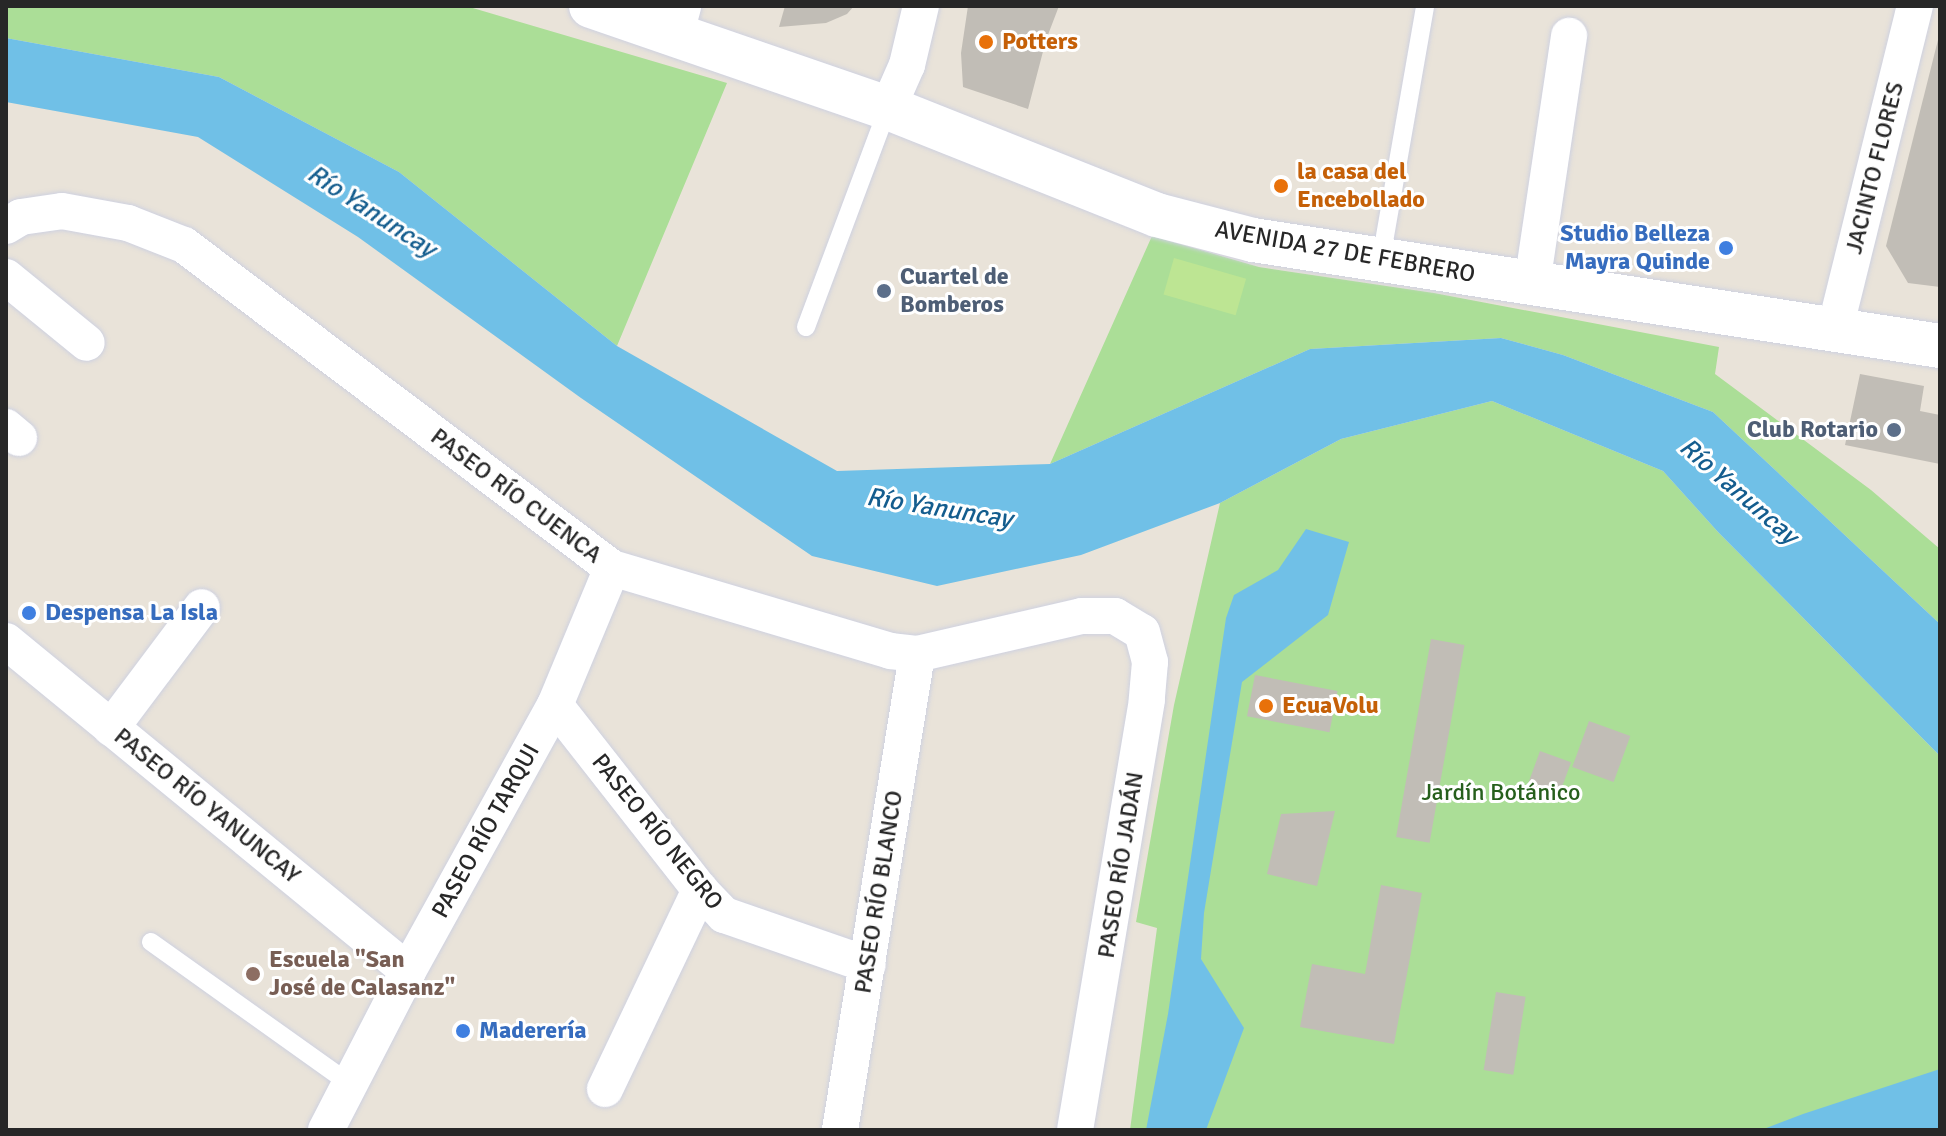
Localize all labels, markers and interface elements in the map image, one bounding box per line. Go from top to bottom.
place label: Potters [1002,28,1078,56]
marker: Potters [977,33,995,51]
street label: JACINTO FLORES [1840,79,1910,257]
place label: la casa del Encebollado [1297,158,1425,214]
water label: Río Yanuncay [301,159,441,265]
marker: la casa del Encebollado [1272,177,1290,195]
street label: AVENIDA 27 DE FEBRERO [1213,215,1477,289]
place label: Studio Belleza Mayra Quinde [1560,220,1710,276]
marker: Studio Belleza Mayra Quinde [1717,239,1735,257]
place label: Cuartel de Bomberos [900,263,1009,319]
marker: Cuartel de Bomberos [875,282,893,300]
place label: Club Rotario [1747,416,1878,444]
marker: Club Rotario [1885,421,1903,439]
street label: PASEO RÍO CUENCA [425,422,607,570]
water label: Río Yanuncay [1672,432,1804,552]
water label: Río Yanuncay [864,482,1014,536]
place label: Despensa La Isla [45,599,218,627]
marker: Despensa La Isla [20,604,38,622]
place label: EcuaVolu [1282,692,1379,720]
marker: EcuaVolu [1257,697,1275,715]
street label: PASEO RÍO YANUNCAY [108,722,306,890]
street label: PASEO RÍO TARQUI [426,739,546,923]
street label: PASEO RÍO NEGRO [585,748,729,916]
street label: PASEO RÍO JADÁN [1092,770,1150,960]
park label: Jardín Botánico [1421,779,1581,807]
street label: PASEO RÍO BLANCO [849,788,909,996]
place label: Escuela "San José de Calasanz" [269,946,455,1002]
marker: Escuela "San José de Calasanz" [244,965,262,983]
place label: Maderería [479,1017,587,1045]
marker: Maderería [454,1022,472,1040]

